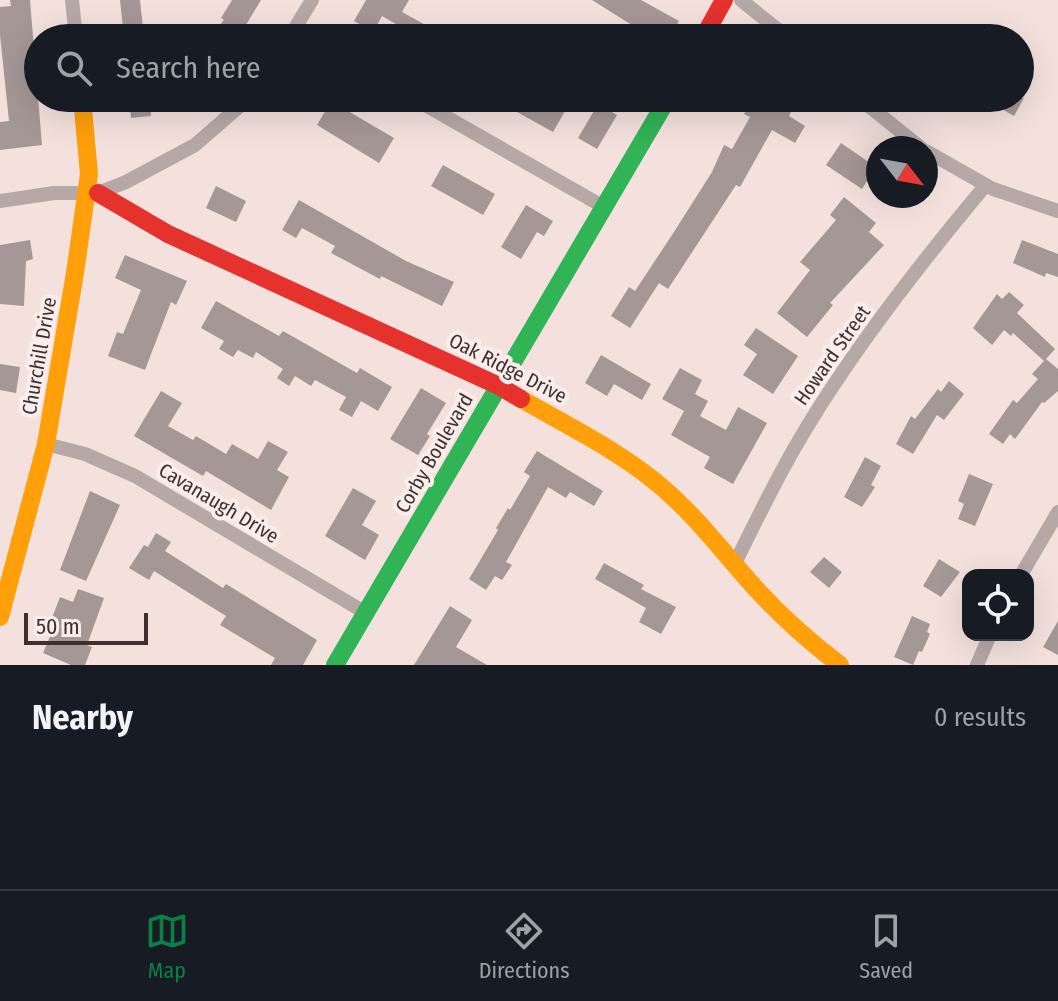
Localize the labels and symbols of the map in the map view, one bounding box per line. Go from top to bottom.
north arrow [866,136,938,208]
street label: Churchill Drive [17,295,61,417]
street label: Howard Street [789,300,875,410]
street label: Oak Ridge Drive [445,328,571,408]
street label: Corby Boulevard [390,389,478,517]
street label: Cavanaugh Drive [155,458,283,548]
scale bar [24,609,148,645]

